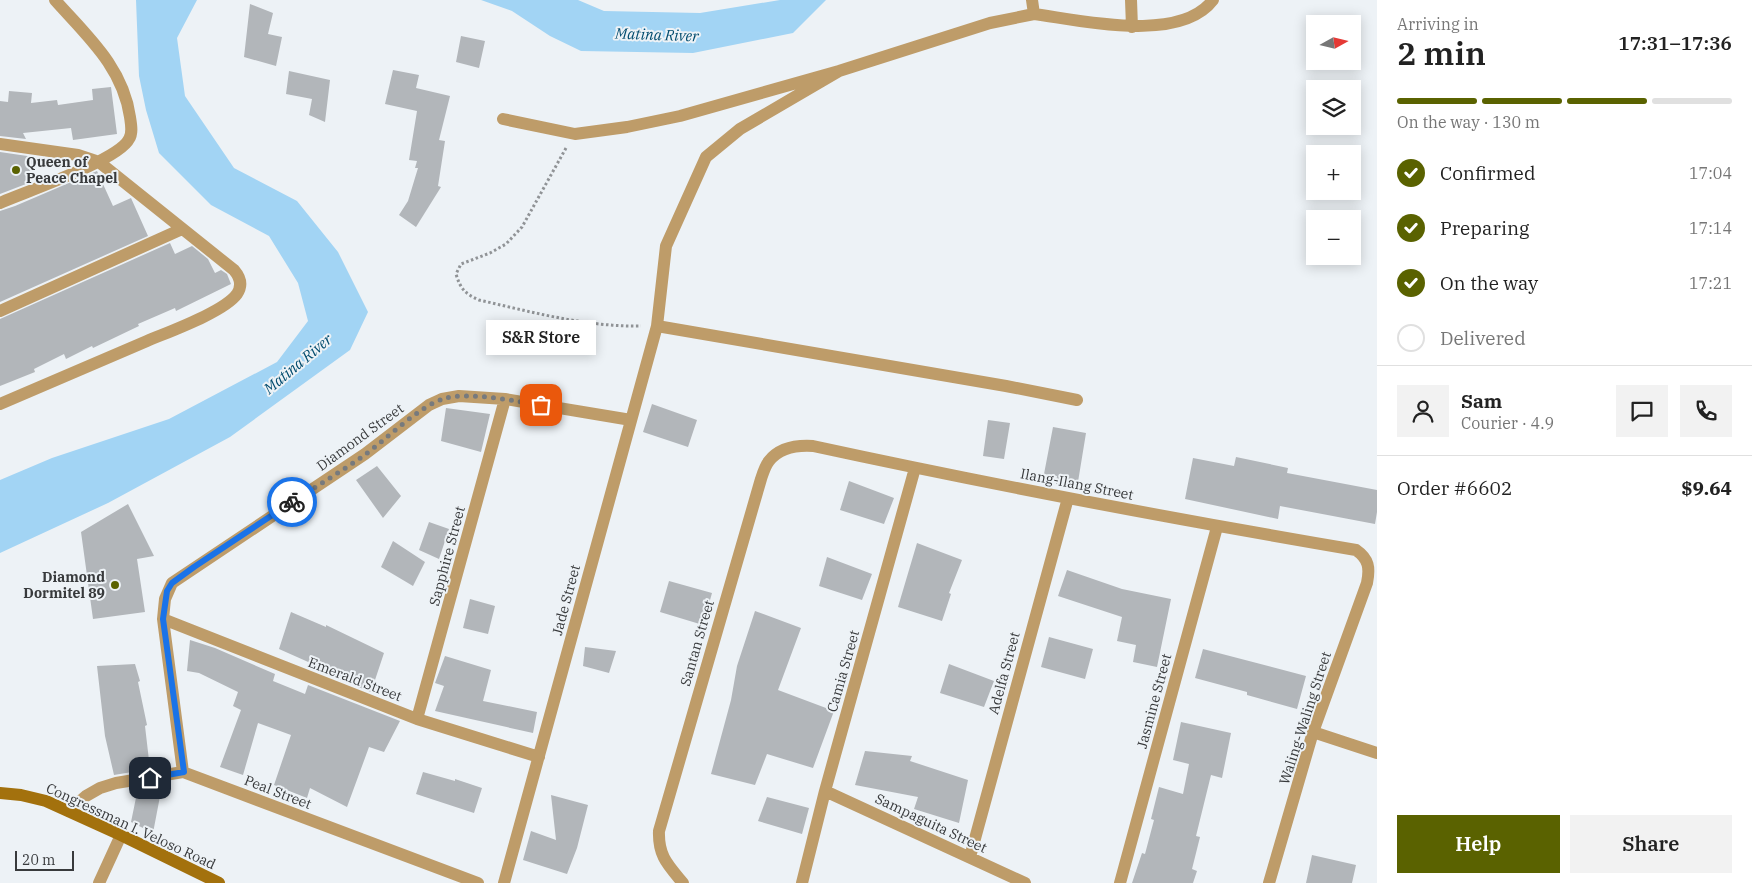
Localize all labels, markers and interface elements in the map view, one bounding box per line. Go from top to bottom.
text: Arriving in [1397,14,1479,34]
north arrow [1306,15,1361,70]
map controls [1306,15,1361,265]
water label: Matina River [614,24,700,45]
text: 17:31–17:36 [1618,31,1732,55]
text: 2 min [1397,32,1486,74]
button: layers [1306,80,1361,135]
text: On the way · 130 m [1397,112,1540,132]
button: + [1306,145,1361,200]
place label: Queen of Peace Chapel [26,153,118,187]
icon: check [1397,159,1425,187]
text: Confirmed [1440,161,1535,185]
text: 17:04 [1689,163,1732,183]
marker: Queen of Peace Chapel [10,164,22,176]
button: − [1306,210,1361,265]
icon: check [1397,214,1425,242]
text: Preparing [1440,216,1529,240]
text: 17:14 [1689,218,1732,238]
icon: check [1397,269,1425,297]
text: On the way [1440,271,1538,295]
text: 17:21 [1689,273,1732,293]
callout: S&R Store [486,320,596,355]
text: Delivered [1440,326,1526,350]
text: S&R Store [502,327,580,347]
water label: Matina River [259,329,336,398]
pin [520,384,562,426]
button: person [1397,385,1449,437]
button: chat [1616,385,1668,437]
button: phone [1680,385,1732,437]
text: Sam [1461,389,1502,413]
icon: bag [527,391,555,419]
street label: Diamond Street [313,399,407,475]
text: Courier · 4.9 [1461,413,1554,433]
street label: Ilang-Ilang Street [1019,464,1135,504]
text: Order #6602 [1397,476,1512,500]
text: $9.64 [1681,476,1732,500]
courier [267,477,317,527]
icon: bike [278,488,306,516]
street label: Sapphire Street [425,504,469,608]
street label: Jade Street [548,563,584,637]
place label: Diamond Dormitel 89 [23,568,105,602]
marker: Diamond Dormitel 89 [109,579,121,591]
street label: Santan Street [676,598,718,688]
street label: Camia Street [823,628,863,714]
street label: Adelfa Street [984,630,1024,716]
street label: Waling-Waling Street [1275,649,1335,787]
street label: Jasmine Street [1133,651,1175,750]
street label: Emerald Street [306,653,404,705]
pin [129,757,171,799]
icon: home [136,764,164,792]
street label: Peal Street [242,771,314,813]
street label: Congressman I. Veloso Road [43,779,219,873]
street label: Sampaguita Street [872,789,990,857]
button: Help [1397,815,1560,873]
button: Share [1570,815,1732,873]
scale bar [15,848,74,871]
text: 20 m [22,851,55,869]

